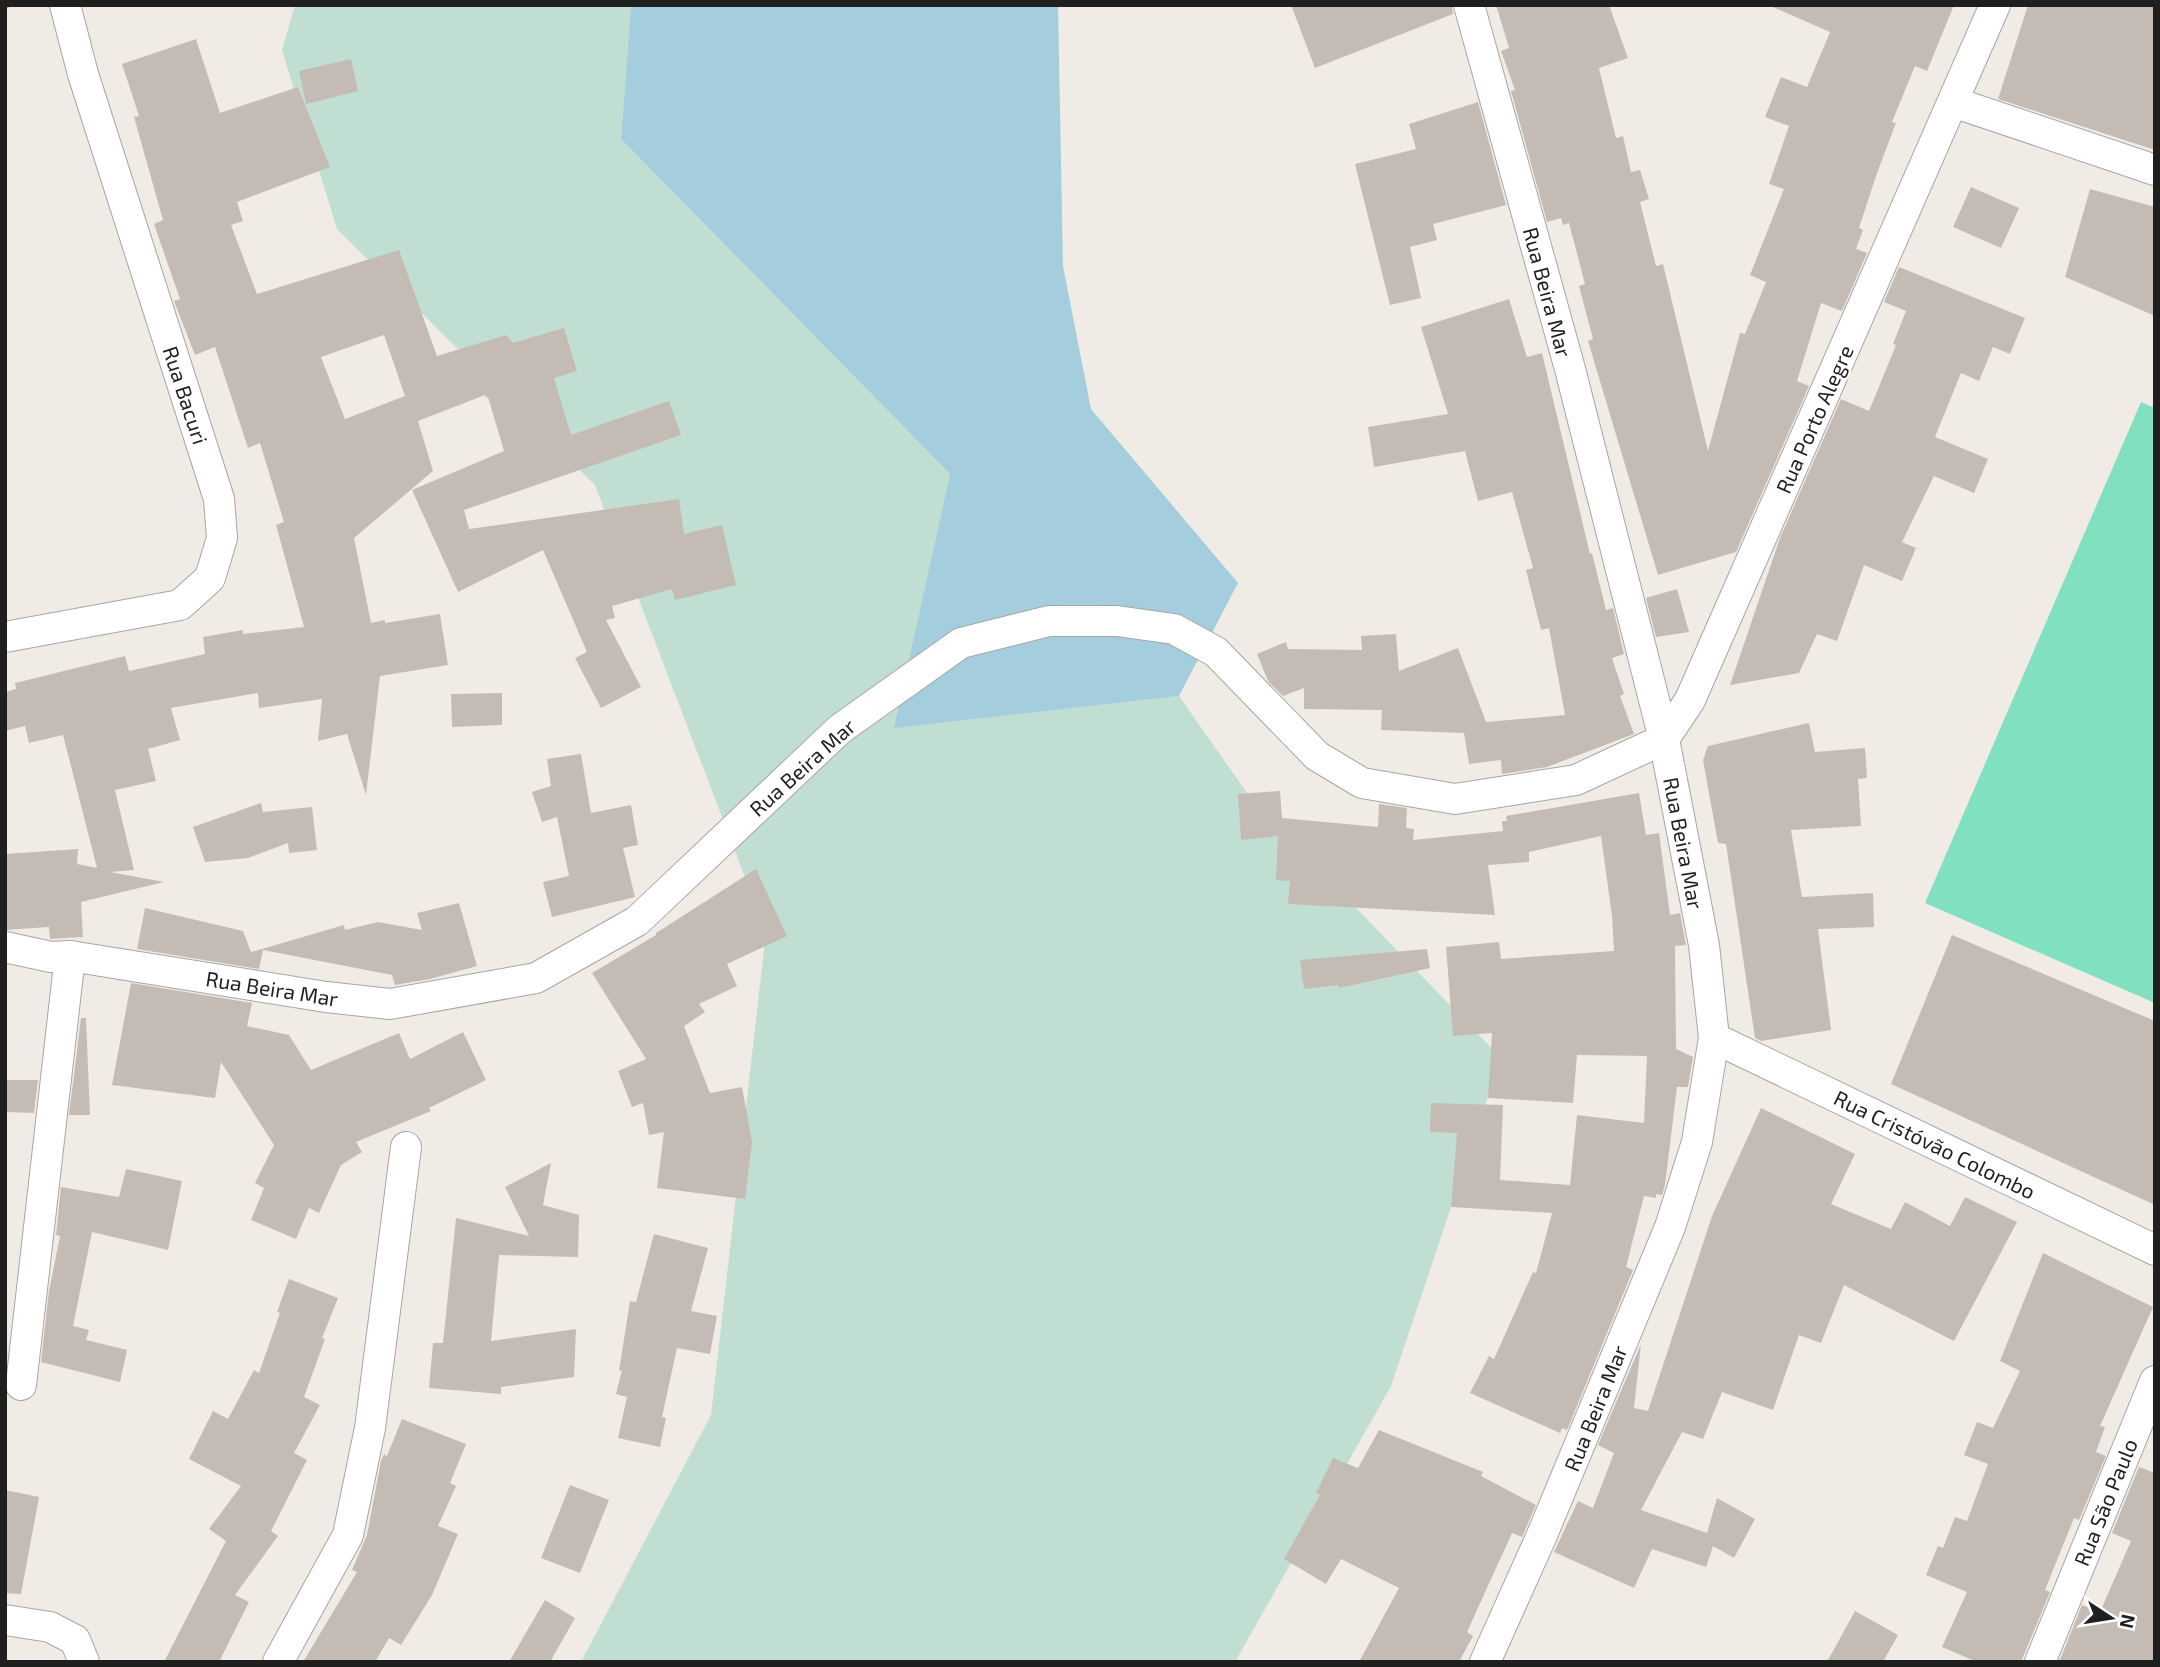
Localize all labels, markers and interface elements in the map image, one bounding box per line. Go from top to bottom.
street label: Rua Beira Mar [1519,224,1578,360]
street label: Rua Porto Alegre [1770,341,1858,497]
street label: Rua Bacuri [158,343,214,447]
street label: Rua Beira Mar [744,713,860,821]
street label: Rua Beira Mar [1659,775,1709,912]
street label: Rua Beira Mar [204,965,341,1011]
street label: Rua Cristóvão Colombo [1830,1084,2040,1204]
street label: Rua Beira Mar [1558,1341,1632,1475]
street label: Rua São Paulo [2068,1435,2142,1569]
north arrow [2076,1583,2146,1653]
text: N [2115,1613,2141,1631]

